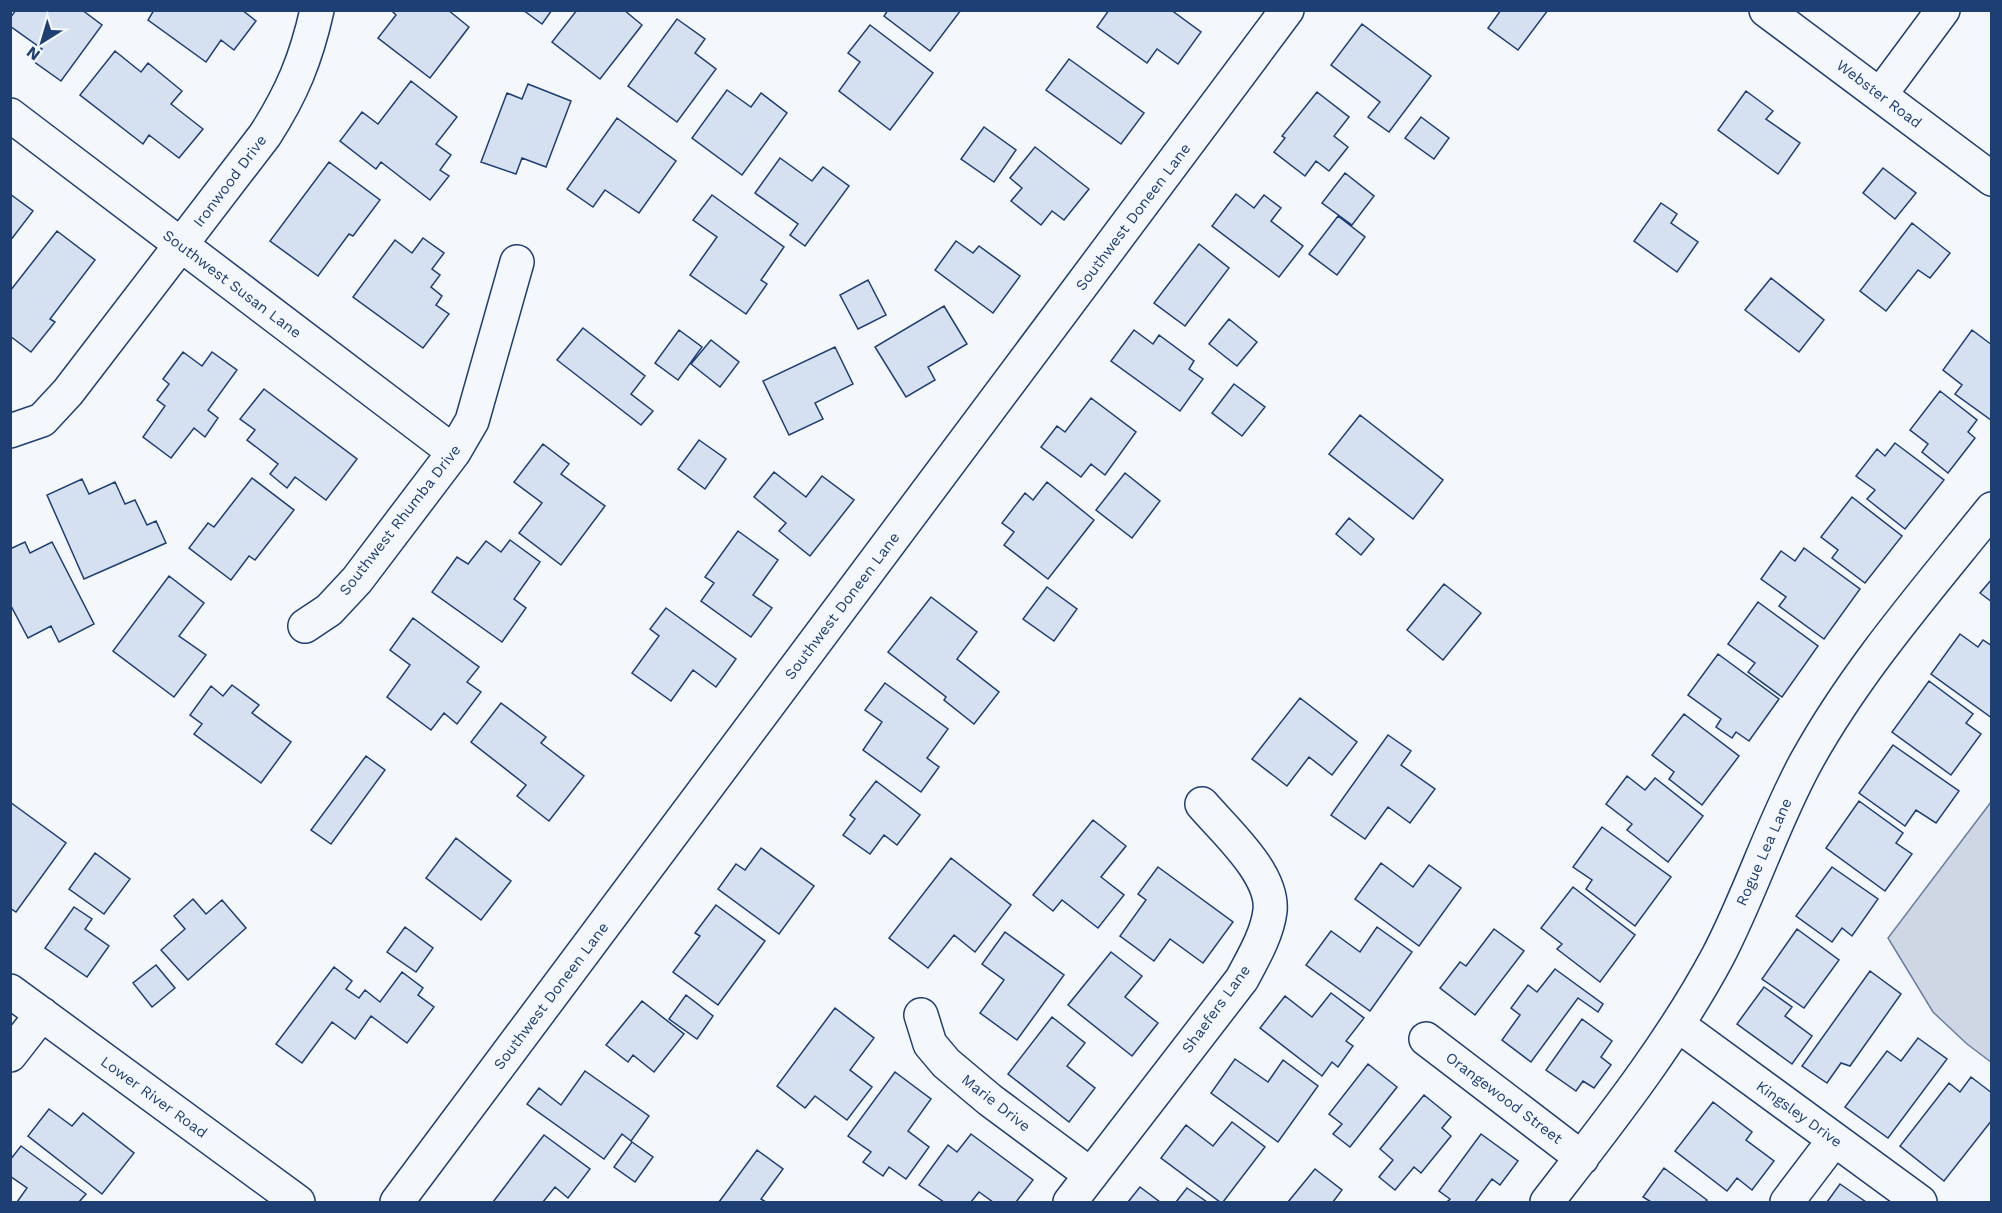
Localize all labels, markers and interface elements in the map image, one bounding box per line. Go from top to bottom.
north arrow [12,12,72,72]
text: N [23,42,44,65]
street label: Webster Road [1833,56,1925,132]
street label: Ironwood Drive [190,131,270,231]
street label: Southwest Doneen Lane [1072,140,1194,294]
street label: Southwest Susan Lane [159,226,305,342]
street label: Southwest Rhumba Drive [336,441,464,599]
street label: Southwest Doneen Lane [781,529,903,683]
street label: Rogue Lea Lane [1732,795,1796,909]
street label: Southwest Doneen Lane [490,919,612,1073]
street label: Shaefers Lane [1178,961,1254,1057]
street label: Orangewood Street [1442,1048,1566,1148]
street label: Lower River Road [97,1052,211,1142]
street label: Marie Drive [958,1071,1034,1135]
street label: Kingsley Drive [1753,1077,1845,1151]

